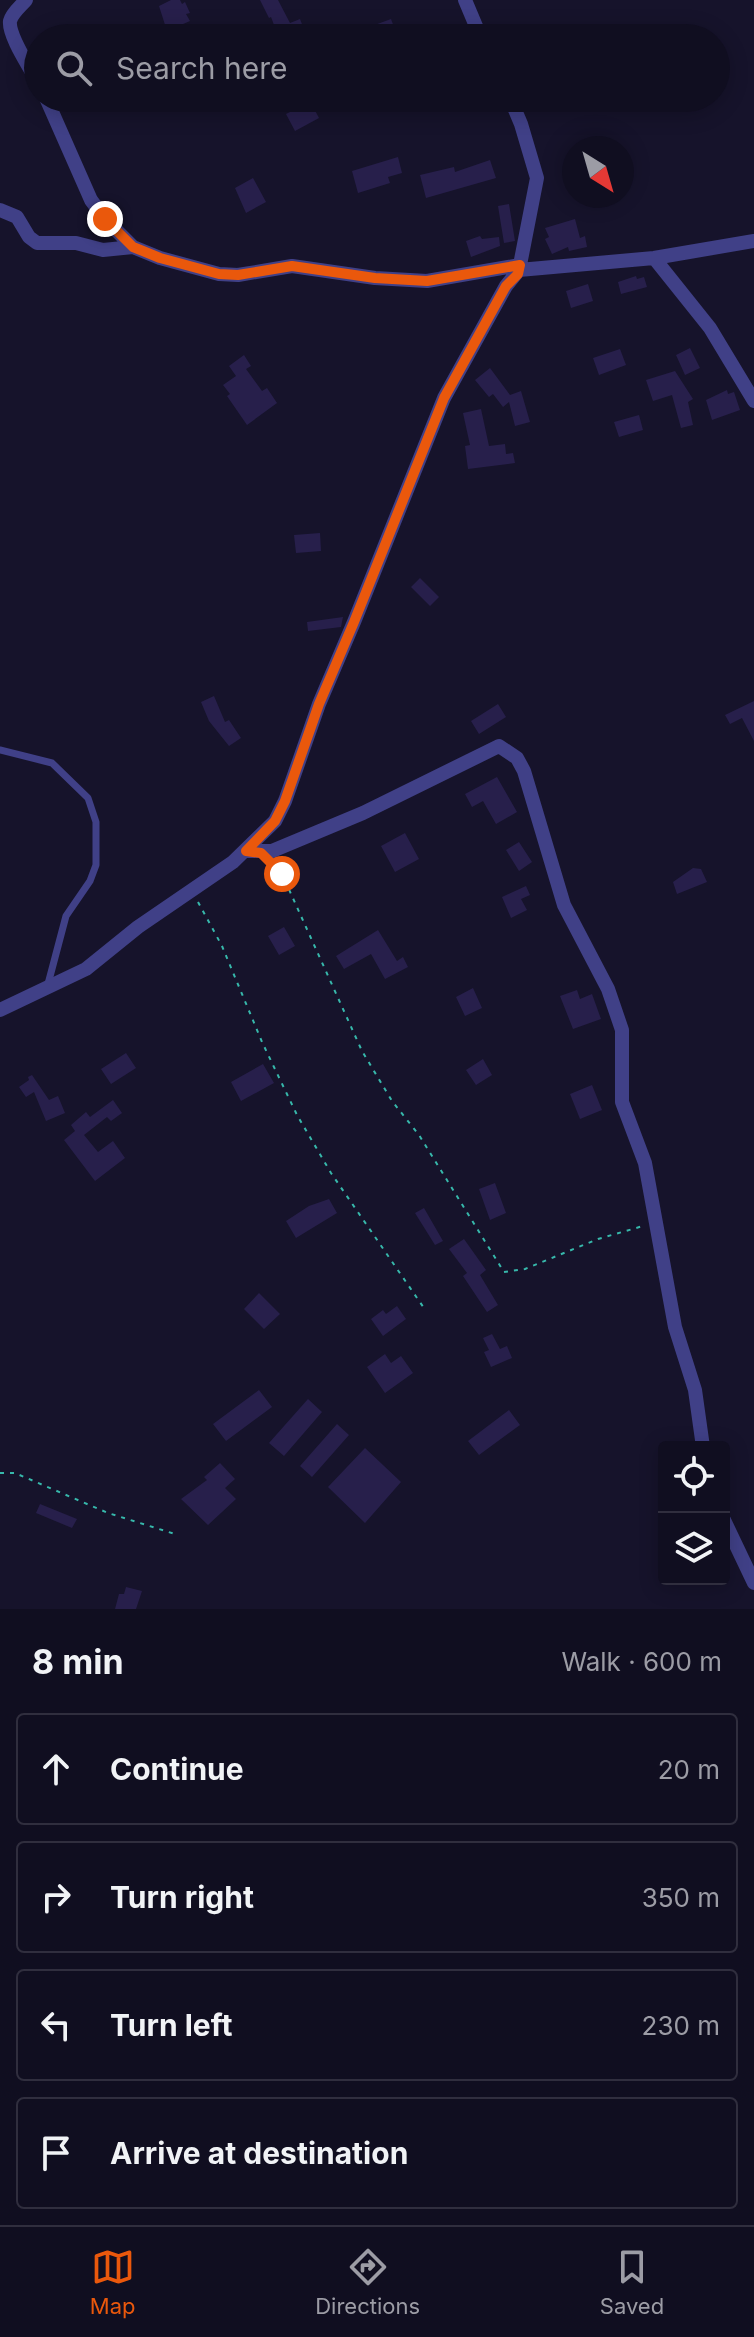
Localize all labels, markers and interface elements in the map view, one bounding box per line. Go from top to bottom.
search box [24,24,730,112]
icon: search [52,46,96,90]
text: Search here [116,50,288,86]
north arrow [562,136,634,208]
route end [87,201,123,237]
route start [264,856,300,892]
map controls [658,1441,730,1585]
button: locate [658,1441,730,1513]
button: layers [658,1513,730,1585]
text: 8 min [32,1641,124,1682]
text: Walk · 600 m [561,1646,722,1677]
icon: ahead [34,1747,78,1791]
text: Continue [110,1751,244,1787]
text: 20 m [658,1754,720,1785]
icon: right [34,1875,78,1919]
text: Turn right [110,1879,254,1915]
text: 350 m [642,1882,720,1913]
icon: left [34,2003,78,2047]
text: Turn left [110,2007,232,2043]
text: 230 m [642,2010,720,2041]
icon: arrive [34,2131,78,2175]
text: Arrive at destination [110,2135,408,2171]
tab: Map [90,2245,136,2319]
tab: Directions [315,2245,420,2319]
tab: Saved [600,2245,664,2319]

